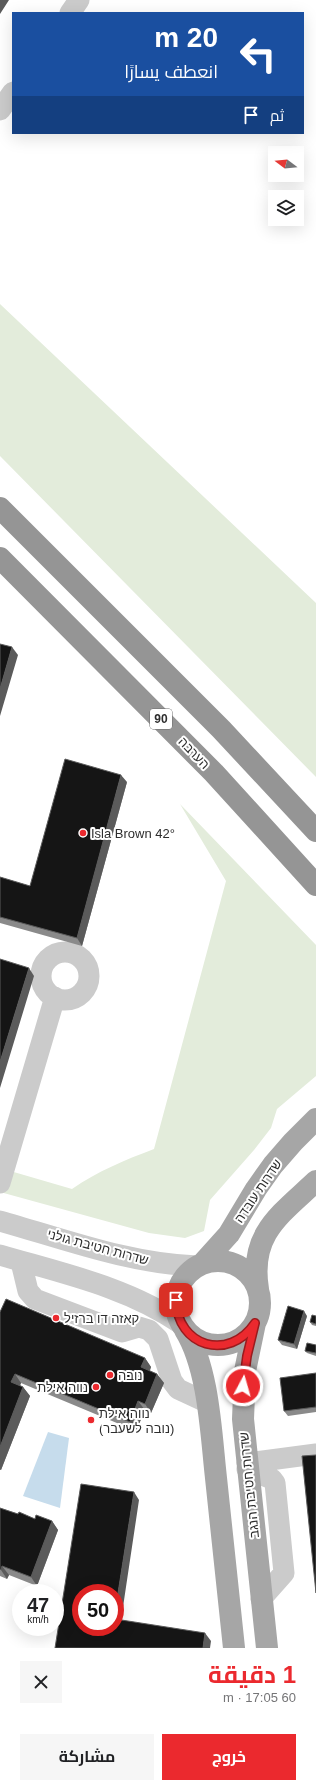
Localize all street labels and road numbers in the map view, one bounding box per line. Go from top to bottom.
road number: 90 [150,709,172,729]
street label: הערבה [175,734,213,772]
street label: שדרות עובדה [231,1156,285,1226]
street label: שדרות חטיבת גולני [46,1226,150,1268]
street label: שדרות חטיבת הנגב [236,1431,262,1539]

